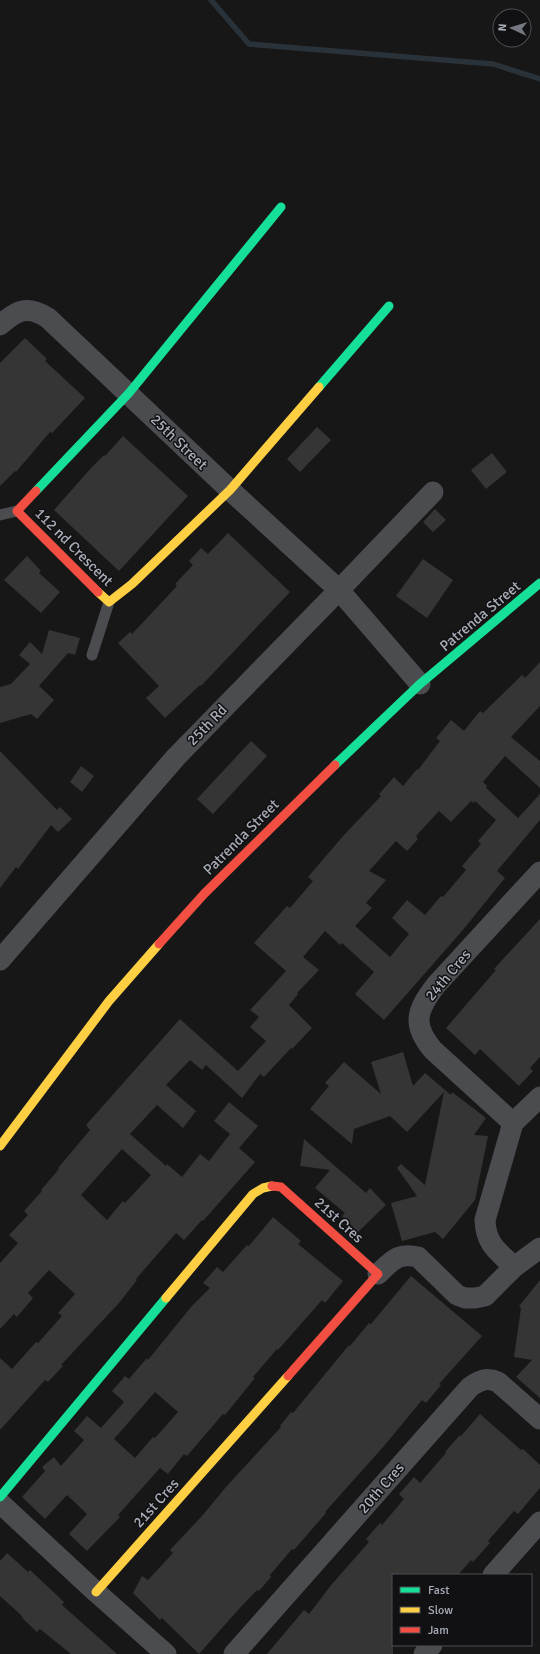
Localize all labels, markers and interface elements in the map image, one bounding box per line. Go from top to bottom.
north arrow [492,8,532,48]
text: N [496,23,509,32]
street label: 25th Street [147,411,211,473]
street label: 112 nd Crescent [31,504,117,590]
street label: Patrenda Street [436,577,524,655]
street label: 25th Rd [183,701,231,749]
street label: Patrenda Street [199,795,283,879]
street label: 24th Cres [421,945,475,1004]
street label: 21st Cres [311,1193,368,1247]
street label: 20th Cres [354,1459,408,1517]
street label: 21st Cres [129,1474,183,1531]
legend [392,1574,532,1646]
text: Fast [428,1583,449,1598]
text: Slow [428,1603,453,1618]
text: Jam [428,1623,449,1638]

